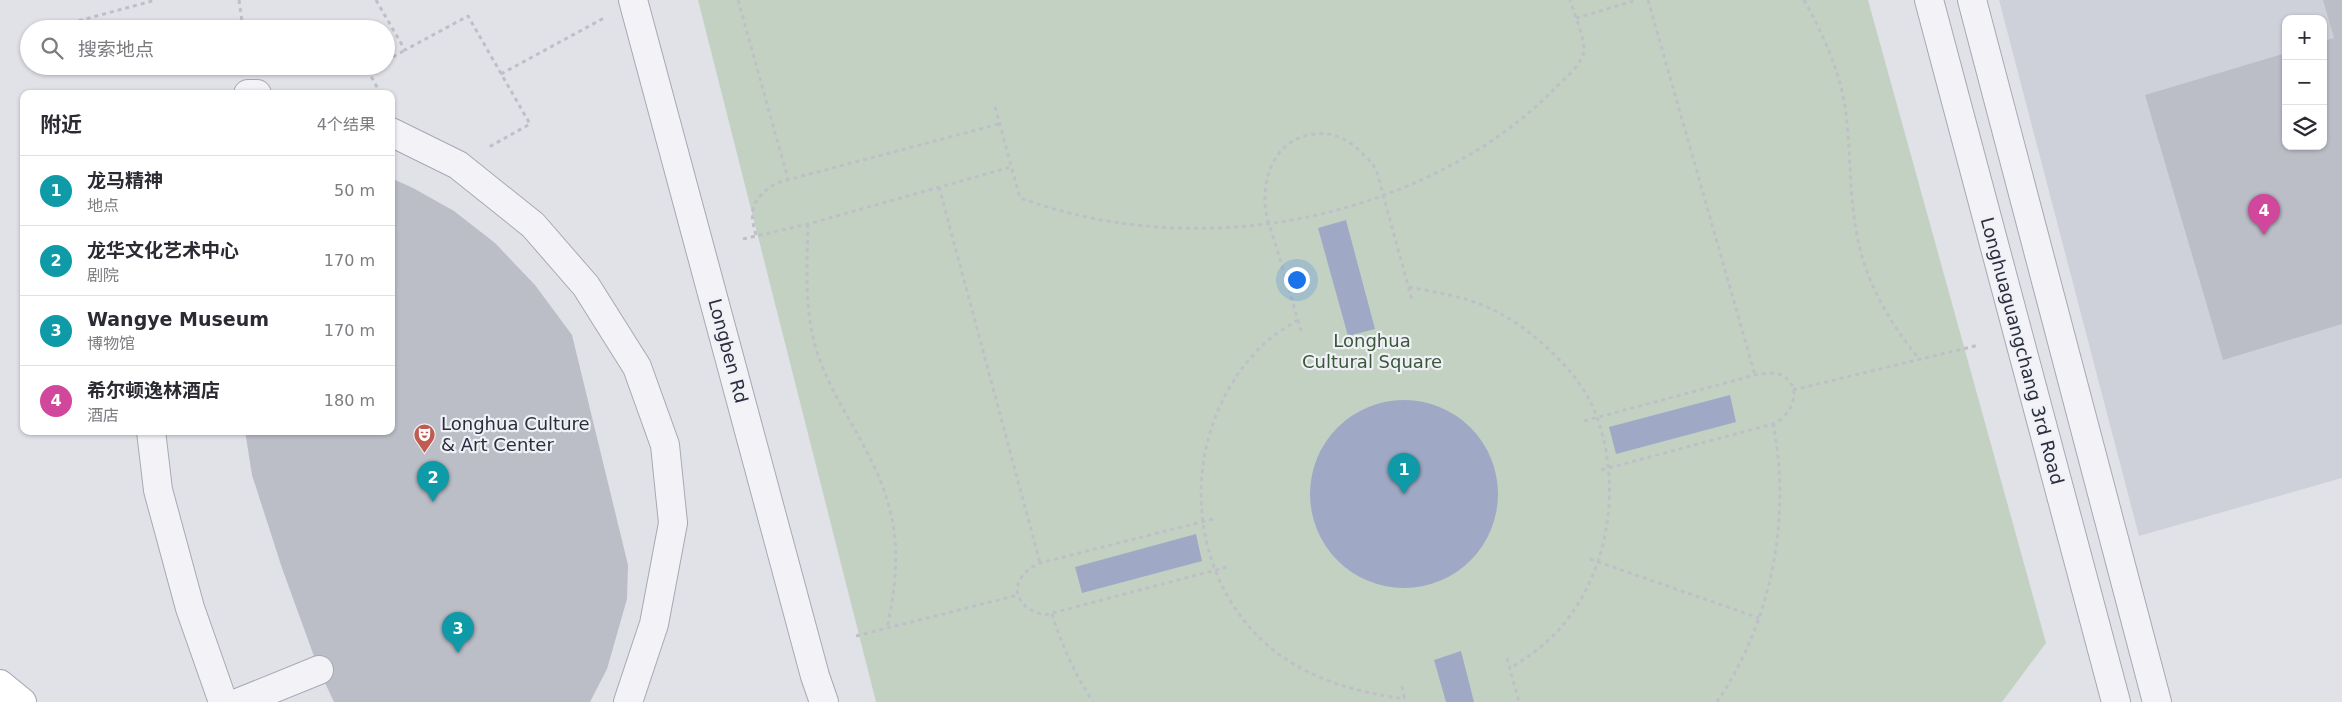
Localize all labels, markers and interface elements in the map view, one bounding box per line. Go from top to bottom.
map controls [2282,15,2327,150]
button: + [2282,15,2327,60]
search box [20,20,395,75]
icon: search [38,34,66,62]
text: 搜索地点 [78,38,154,60]
button: − [2282,60,2327,105]
button: layers [2282,105,2327,150]
text: 附近 [40,113,82,137]
text: 4个结果 [317,115,375,134]
text: 龙马精神 [87,169,163,191]
text: 1 [50,181,62,200]
text: 50 m [334,181,375,200]
pin: 4 [2248,194,2280,235]
text: 地点 [87,196,119,215]
street label: Longhuaguangchang 3rd Road [1977,215,2068,487]
text: 龙华文化艺术中心 [87,239,239,261]
text: 2 [50,251,62,270]
text: 170 m [324,251,375,270]
text: 剧院 [87,266,119,285]
your location [1284,267,1310,293]
street label: Longben Rd [704,296,752,405]
text: Wangye Museum [87,308,269,330]
text: 3 [50,321,62,340]
text: 170 m [324,321,375,340]
park label: Longhua Cultural Square [1302,330,1442,372]
text: 博物馆 [87,334,135,353]
text: 希尔顿逸林酒店 [87,379,220,401]
text: 4 [50,391,62,410]
text: 180 m [324,391,375,410]
text: 酒店 [87,406,119,425]
place label: Longhua Culture & Art Center [441,413,590,455]
theatre icon: Longhua Culture & Art Center [413,422,437,453]
pin: 1 [1388,453,1420,494]
pin: 2 [417,461,449,502]
pin: 3 [442,612,474,653]

